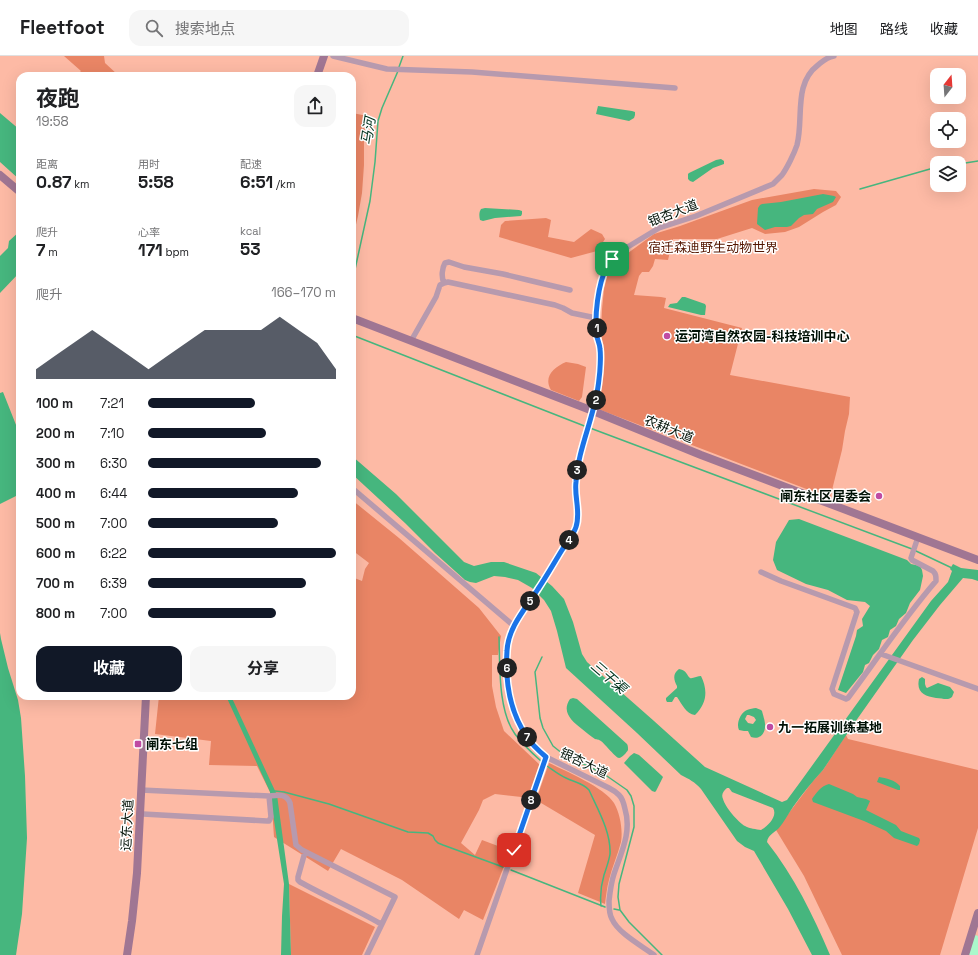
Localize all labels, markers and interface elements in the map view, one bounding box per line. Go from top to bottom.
search box [129,10,409,46]
text: Fleetfoot [20,15,105,40]
icon: search [143,17,165,39]
text: 搜索地点 [175,19,235,38]
text: 地图 [830,20,858,38]
text: 路线 [880,20,908,38]
text: 收藏 [930,20,958,38]
north arrow [930,68,966,104]
map controls [930,68,966,192]
text: 夜跑 [36,84,80,112]
button: share [294,85,336,127]
button: locate [930,112,966,148]
text: 19:58 [36,113,69,130]
water label: 马河 [357,113,380,146]
button: layers [930,156,966,192]
text: 距离 [36,157,58,171]
text: 用时 [138,157,160,171]
text: 配速 [240,157,262,171]
text: 0.87 [36,171,71,193]
text: 5:58 [138,171,174,193]
text: 6:51 [240,171,273,193]
text: km [71,177,90,191]
text: /km [273,177,295,191]
street label: 银杏大道 [646,196,700,230]
text: kcal [240,224,261,238]
text: 爬升 [36,225,58,239]
text: 心率 [138,225,160,239]
text: 53 [240,238,261,260]
text: 7 [36,239,45,261]
text: 171 [138,239,163,261]
park label: 宿迁森迪野生动物世界 [648,239,778,256]
pin [595,242,629,276]
text: m [45,245,58,259]
text: bpm [163,245,189,259]
icon: arrive [601,248,623,270]
text: 166–170 m [271,284,336,301]
text: 爬升 [36,286,62,303]
pin: 1 [587,318,607,338]
text: 1 [595,321,599,335]
place label: 运河湾自然农园-科技培训中心 [675,328,850,345]
marker: 运河湾自然农园-科技培训中心 [662,331,672,341]
pin: 2 [586,390,606,410]
text: 2 [593,393,599,407]
text: 100 m [36,395,73,412]
text: 7:21 [100,395,124,412]
street label: 农耕大道 [642,411,696,447]
text: 200 m [36,425,75,442]
text: 7:10 [100,425,124,442]
text: 300 m [36,455,75,472]
text: 6:30 [100,455,127,472]
pin: 3 [567,460,587,480]
text: 3 [574,463,580,477]
text: 400 m [36,485,76,502]
text: 6:44 [100,485,128,502]
place label: 闸东社区居委会 [780,488,871,505]
marker: 闸东社区居委会 [874,491,884,501]
text: 500 m [36,515,75,532]
text: 7:00 [100,515,127,532]
pin: 4 [559,530,579,550]
text: 4 [566,533,573,547]
text: 600 m [36,545,75,562]
text: 6:22 [100,545,127,562]
text: 700 m [36,575,74,592]
text: 6:39 [100,575,127,592]
pin: 5 [520,591,540,611]
text: 5 [527,594,533,608]
text: 800 m [36,605,75,622]
text: 7:00 [100,605,127,622]
button: 收藏 [36,646,182,692]
button: 分享 [190,646,336,692]
water label: 三干渠 [587,656,632,699]
pin: 6 [497,658,517,678]
text: 6 [504,661,510,675]
place label: 九一拓展训练基地 [778,719,882,736]
marker: 九一拓展训练基地 [765,722,775,732]
pin: 7 [517,727,537,747]
text: 7 [524,730,530,744]
place label: 闸东七组 [146,736,198,753]
marker: 闸东七组 [133,739,143,749]
street label: 银杏大道 [557,744,611,782]
pin: 8 [521,790,541,810]
text: 8 [528,793,534,807]
street label: 运东大道 [117,799,137,851]
pin [497,833,531,867]
icon: check [503,839,525,861]

